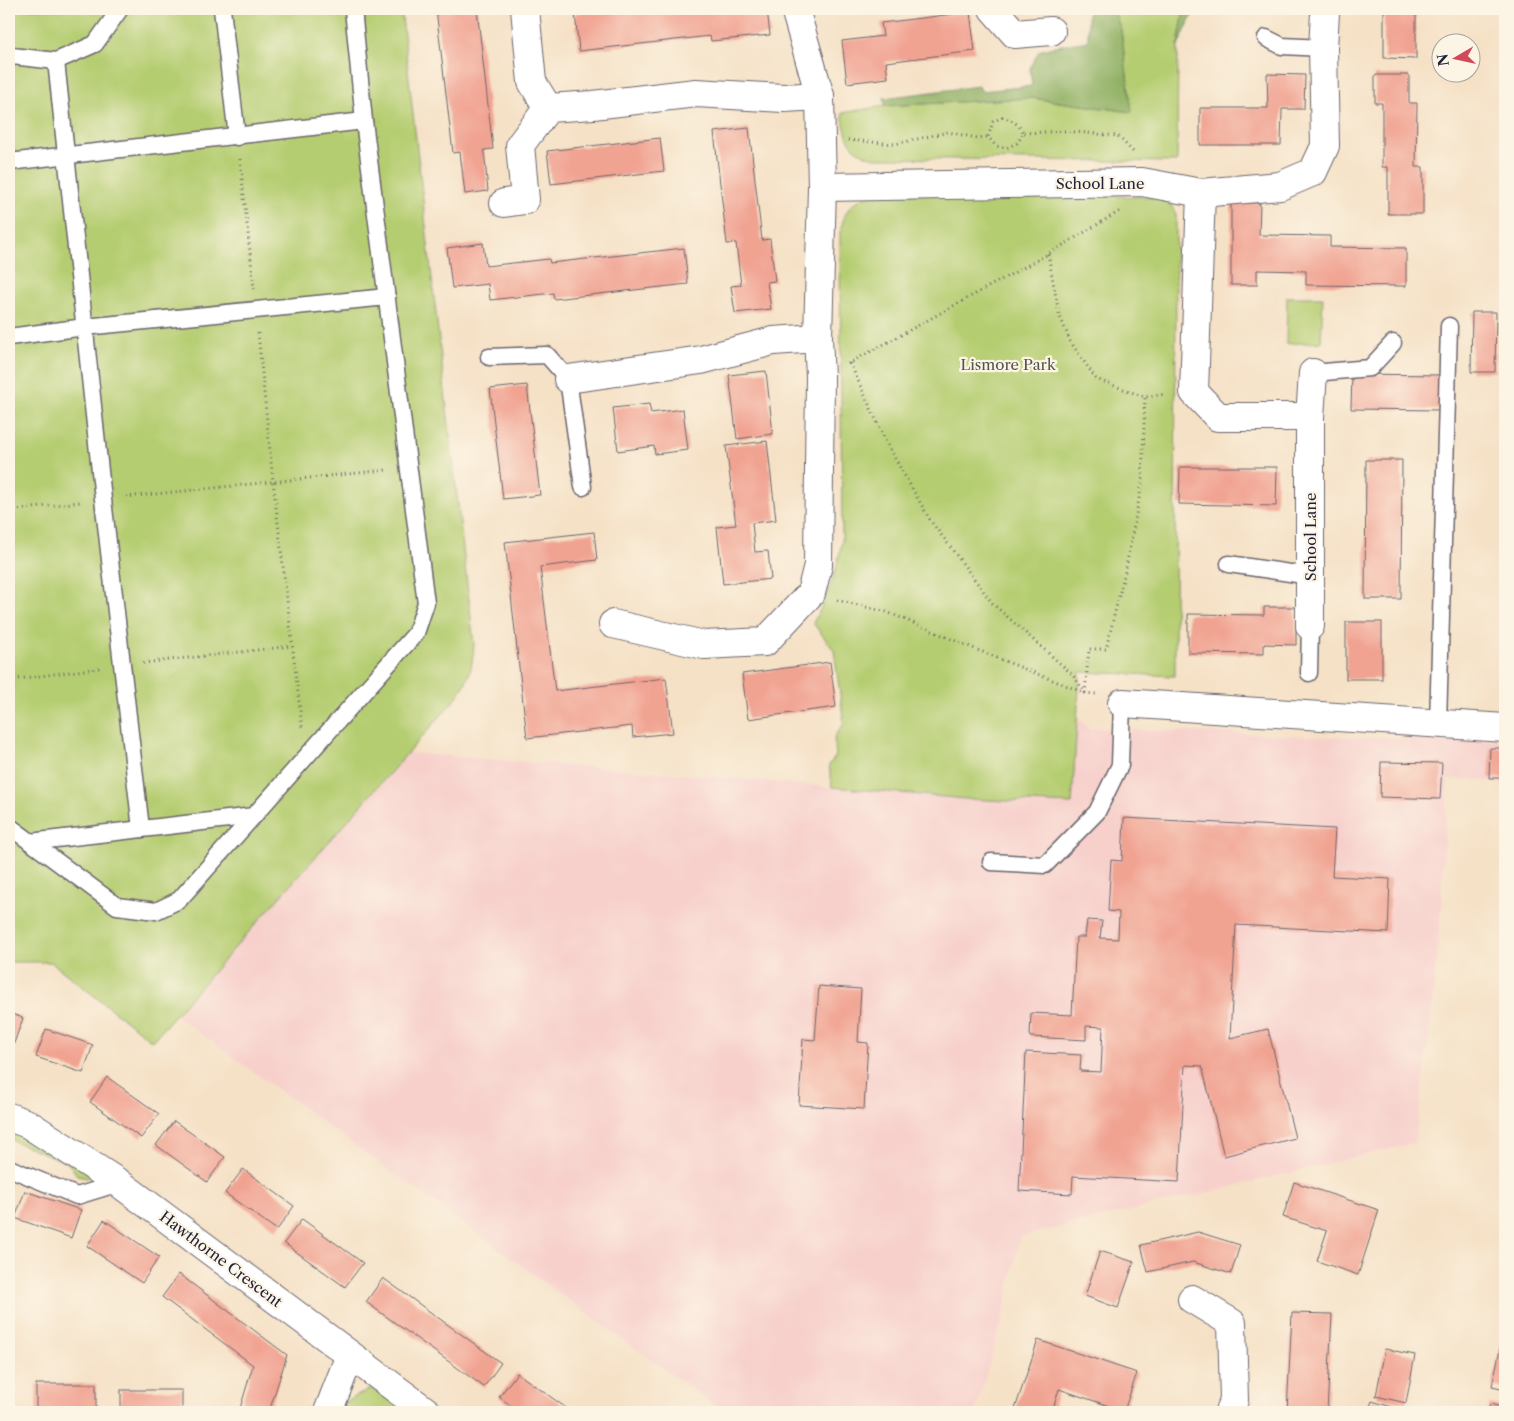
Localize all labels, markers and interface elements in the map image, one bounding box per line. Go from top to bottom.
north arrow [1432,32,1482,82]
text: N [1433,53,1453,67]
street label: School Lane [1056,174,1144,193]
park label: Lismore Park [960,355,1057,374]
street label: School Lane [1301,493,1320,581]
street label: Hawthorne Crescent [156,1207,286,1312]

